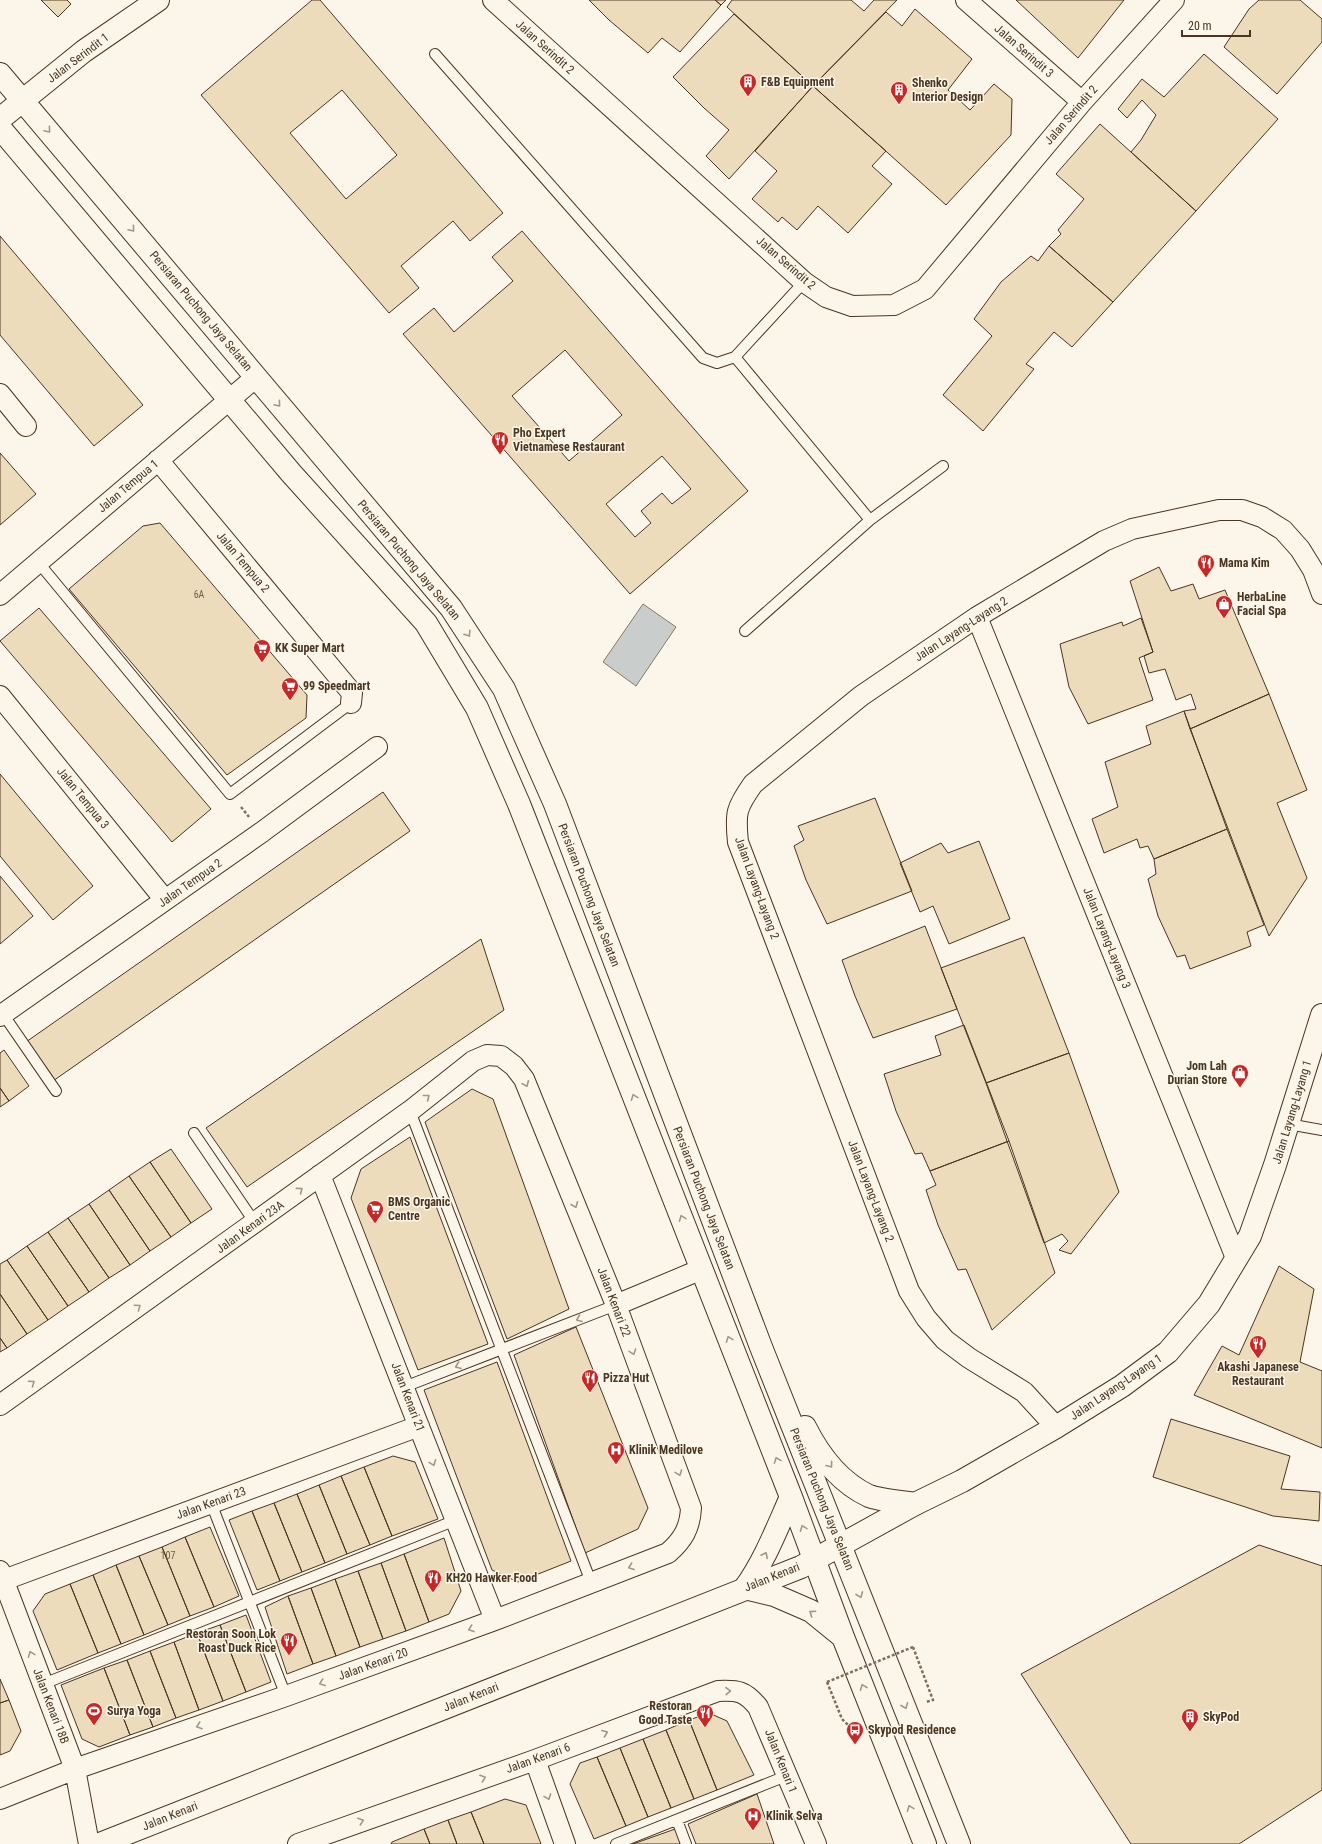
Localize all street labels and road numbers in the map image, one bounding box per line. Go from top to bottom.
street label: Jalan Serindit 2 [513,17,577,77]
street label: Jalan Serindit 3 [992,22,1056,80]
street label: Jalan Serindit 1 [44,30,112,86]
street label: Jalan Serindit 2 [1042,83,1100,147]
street label: Jalan Serindit 2 [754,234,818,292]
street label: Persiaran Puchong Jaya Selatan [147,248,255,374]
street label: Jalan Tempua 1 [95,457,161,515]
street label: Persiaran Puchong Jaya Selatan [355,497,463,623]
street label: Jalan Tempua 2 [214,529,272,595]
street label: Jalan Layang-Layang 2 [912,594,1010,664]
street label: Jalan Tempua 3 [54,765,112,832]
street label: Persiaran Puchong Jaya Selatan [555,821,623,969]
street label: Jalan Layang-Layang 2 [732,835,782,941]
street label: Jalan Tempua 2 [155,856,225,910]
street label: Jalan Layang-Layang 3 [1080,885,1134,991]
street label: Jalan Layang-Layang 1 [1270,1058,1314,1166]
street label: Persiaran Puchong Jaya Selatan [670,1124,738,1272]
street label: Jalan Layang-Layang 2 [845,1138,897,1244]
street label: Jalan Kenari 23A [213,1198,287,1256]
street label: Jalan Kenari 22 [594,1265,634,1339]
street label: Jalan Layang-Layang 1 [1067,1351,1165,1423]
street label: Jalan Kenari 21 [388,1360,428,1434]
street label: Persiaran Puchong Jaya Selatan [787,1426,857,1572]
street label: Jalan Kenari 23 [174,1484,248,1522]
street label: Jalan Kenari [742,1560,802,1594]
street label: Jalan Kenari 20 [336,1645,410,1683]
street label: Jalan Kenari 18B [30,1666,72,1746]
street label: Jalan Kenari [441,1680,501,1714]
street label: Jalan Kenari 1 [762,1727,800,1795]
street label: Jalan Kenari 6 [504,1740,572,1776]
street label: Jalan Kenari [140,1799,200,1833]

